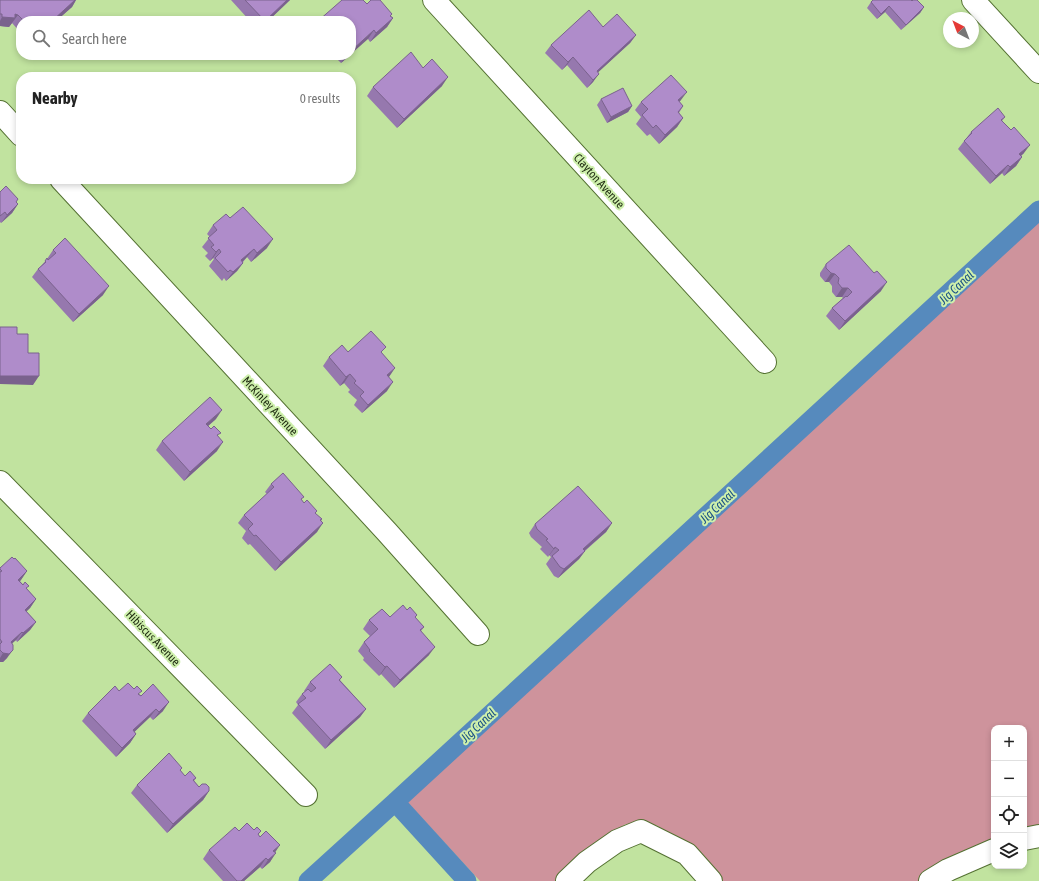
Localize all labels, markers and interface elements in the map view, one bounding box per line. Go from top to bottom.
north arrow [943,12,979,48]
search box [16,16,356,60]
icon: search [30,27,52,49]
text: Search here [62,30,127,47]
text: Nearby [32,88,78,108]
text: 0 results [300,91,340,106]
street label: Clayton Avenue [571,151,627,211]
water label: Jig Canal [935,267,977,308]
street label: McKinley Avenue [239,374,301,438]
water label: Jig Canal [696,486,738,527]
street label: Hibiscus Avenue [123,607,183,669]
water label: Jig Canal [457,705,499,746]
map controls [991,725,1027,869]
button: + [991,725,1027,761]
button: − [991,761,1027,797]
button: locate [991,797,1027,833]
button: layers [991,833,1027,869]

